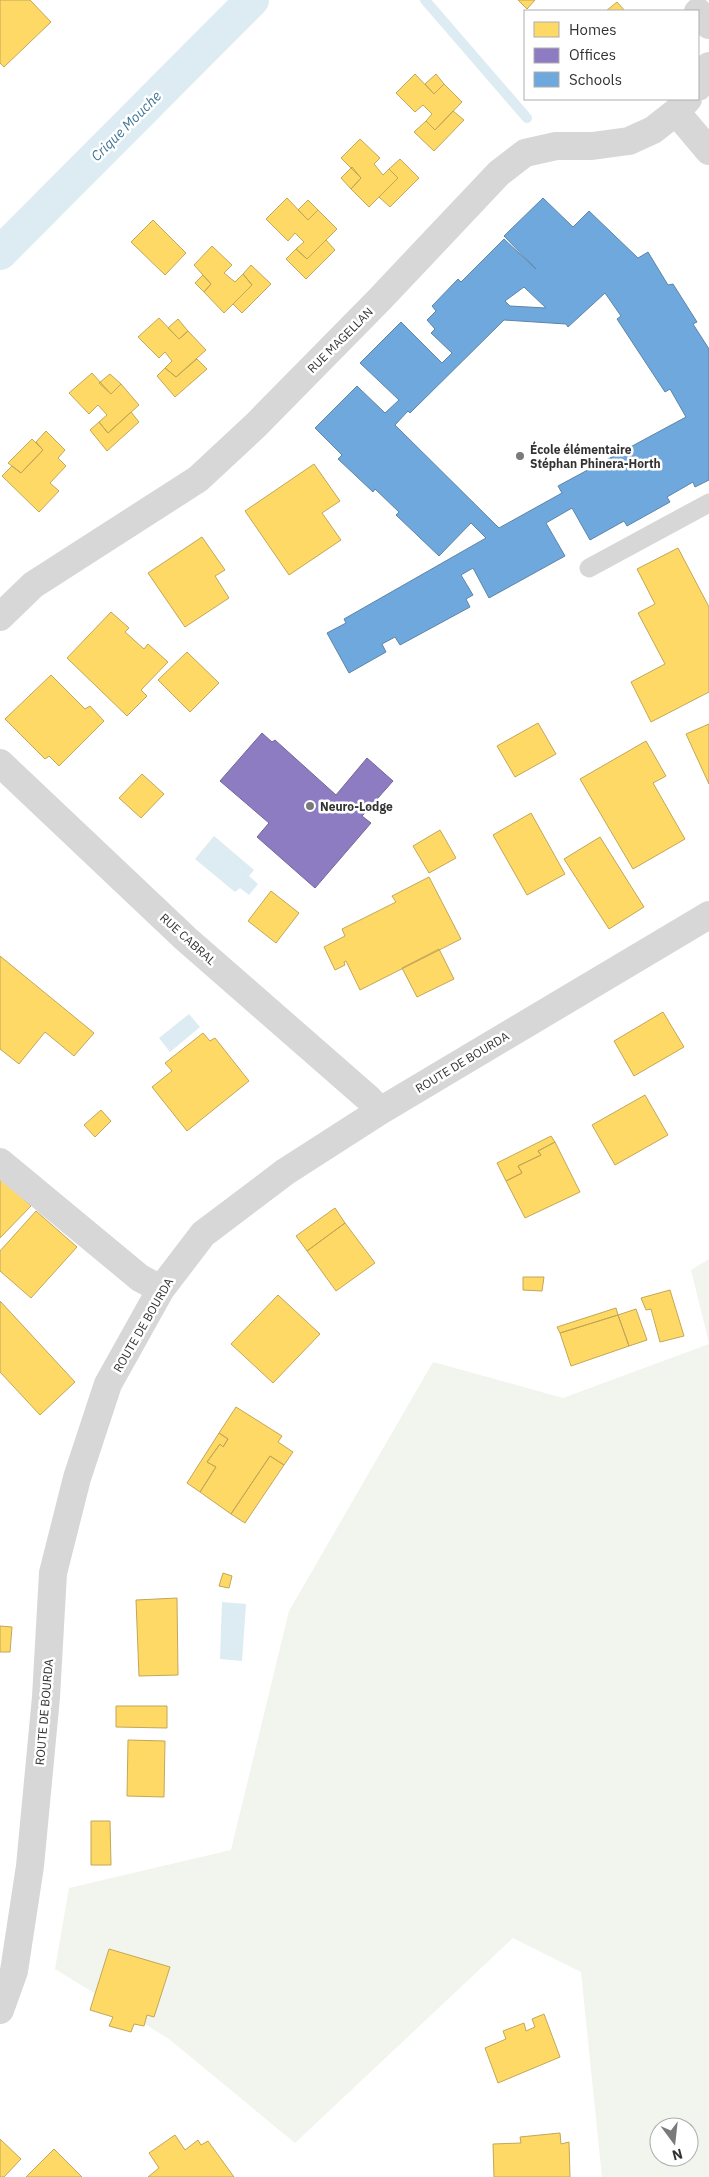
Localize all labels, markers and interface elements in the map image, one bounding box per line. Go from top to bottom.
legend [524,10,699,100]
text: Homes [569,20,617,39]
text: Offices [569,45,616,64]
text: Schools [569,70,622,89]
water label: Crique Mouche [87,87,165,165]
street label: RUE MAGELLAN [304,304,376,376]
place label: École élémentaire Stéphan Phinera-Horth [530,441,661,471]
marker: École élémentaire Stéphan Phinera-Horth [514,450,526,462]
place label: Neuro-Lodge [320,799,393,814]
marker: Neuro-Lodge [304,800,316,812]
street label: RUE CABRAL [157,910,219,968]
street label: ROUTE DE BOURDA [412,1028,512,1096]
street label: ROUTE DE BOURDA [110,1275,176,1375]
street label: ROUTE DE BOURDA [32,1658,56,1766]
north arrow [649,2117,699,2167]
text: N [670,2145,685,2165]

